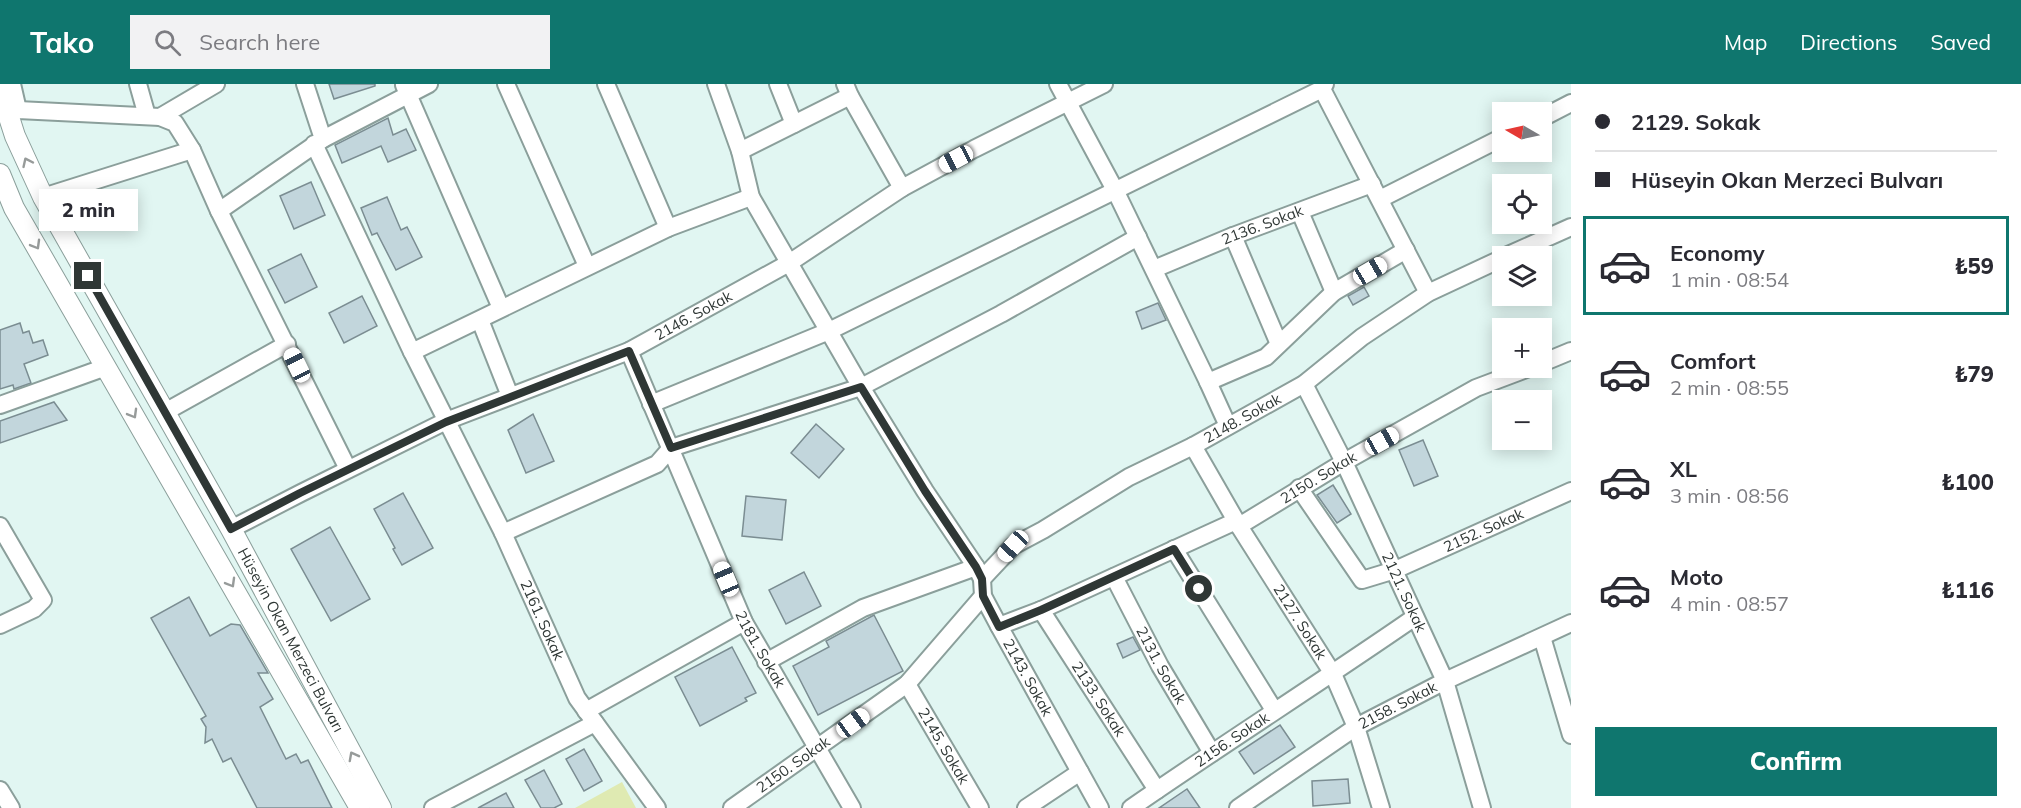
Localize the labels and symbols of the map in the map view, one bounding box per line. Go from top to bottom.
north arrow [1492,102,1552,162]
car [936,143,976,175]
one-way arrow [22,158,34,169]
callout: 2 min [38,189,138,231]
street label: 2136. Sokak [1219,201,1306,249]
one-way arrow [29,239,40,249]
car [1350,254,1390,288]
route end [74,262,101,289]
street label: 2146. Sokak [651,286,736,344]
car [281,345,313,385]
street label: 2148. Sokak [1200,389,1284,447]
one-way arrow [126,408,137,419]
car [1362,424,1402,458]
street label: 2150. Sokak [1277,447,1360,508]
street label: 2152. Sokak [1440,503,1527,556]
car [994,527,1032,565]
street label: Hüseyin Okan Merzeci Bulvarı [234,544,348,735]
street label: 2121. Sokak [1378,549,1431,635]
car [711,559,741,599]
route start [1185,575,1212,602]
one-way arrow [223,577,235,587]
street label: 2161. Sokak [516,577,569,663]
street label: 2127. Sokak [1269,580,1332,663]
street label: 2181. Sokak [731,608,790,691]
street label: 2131. Sokak [1132,623,1191,707]
street label: 2143. Sokak [999,635,1057,720]
street label: 2133. Sokak [1068,658,1130,740]
street label: 2158. Sokak [1355,677,1440,733]
street label: 2145. Sokak [914,704,974,788]
car [833,705,873,741]
street label: 2156. Sokak [1191,707,1273,771]
street label: 2150. Sokak [752,732,834,797]
one-way arrow [349,752,360,763]

